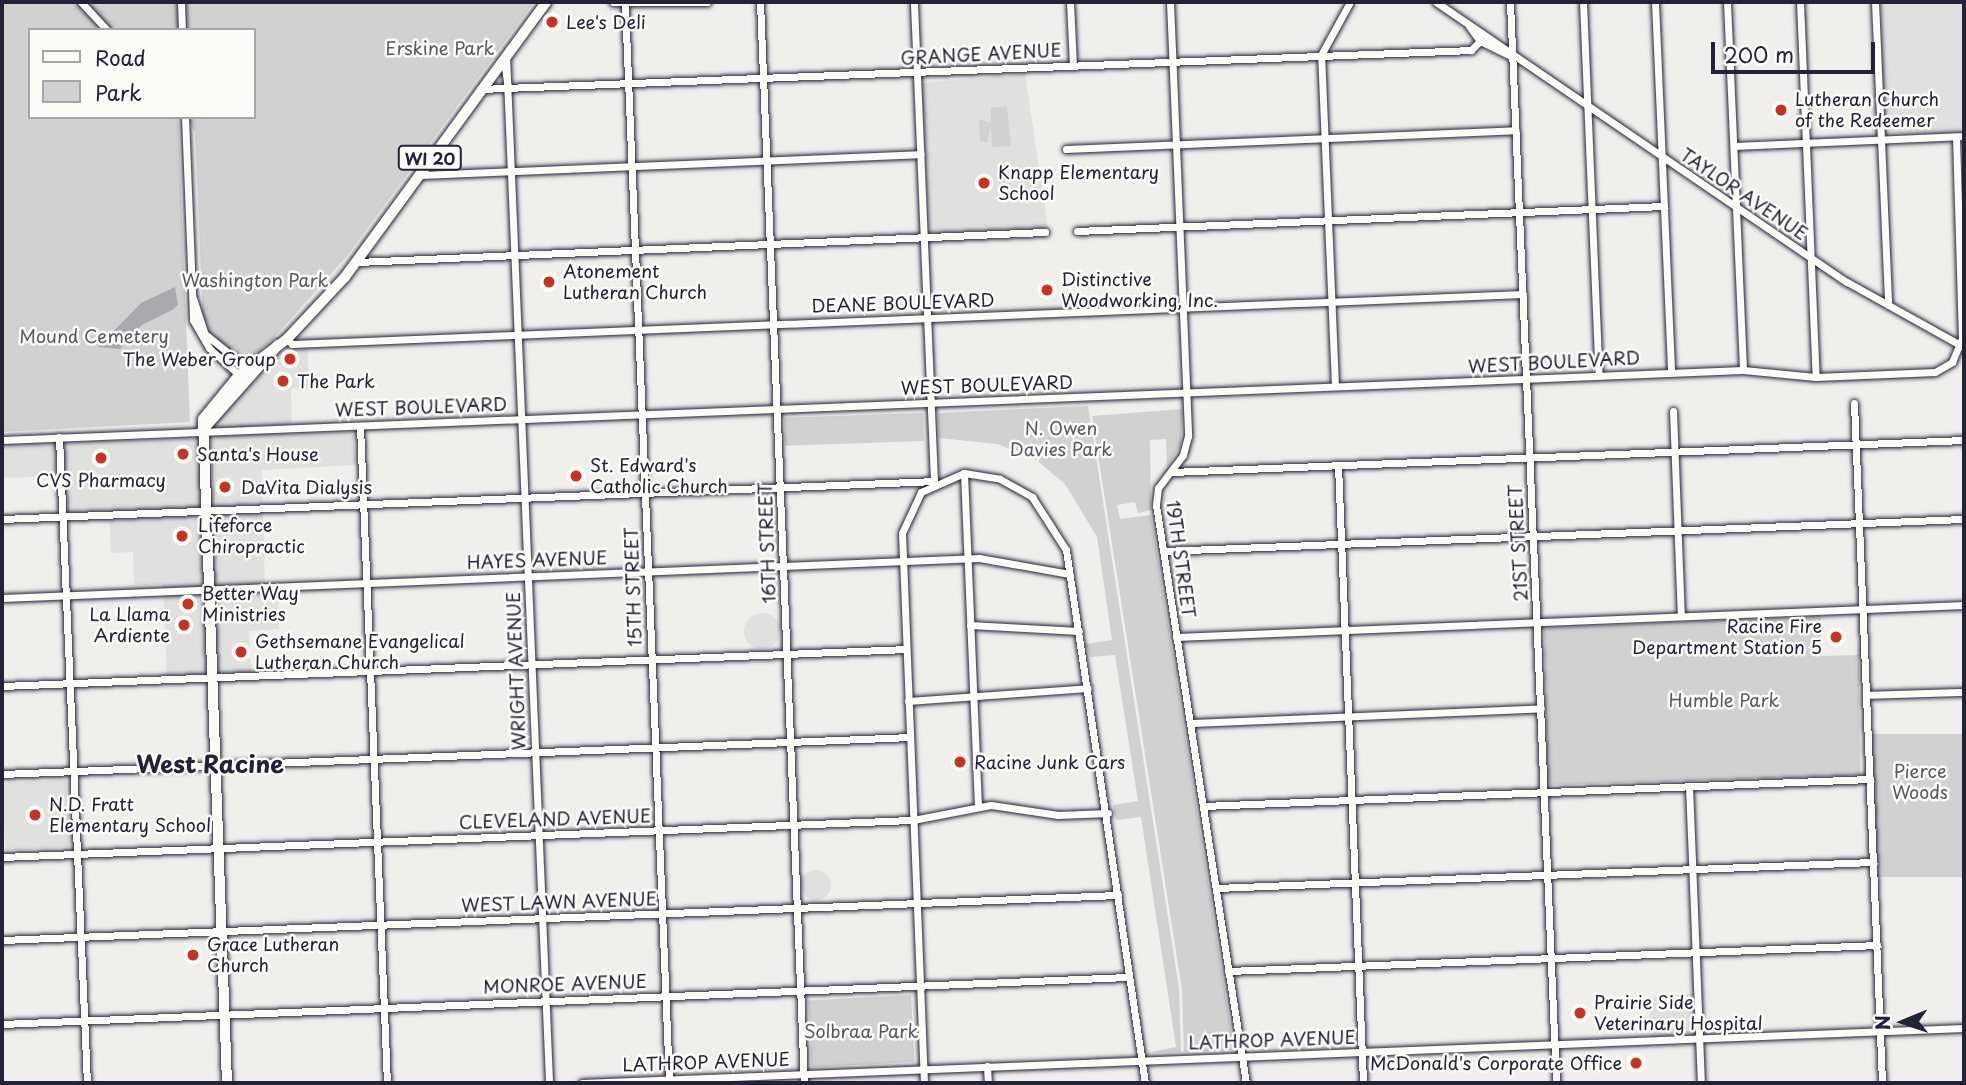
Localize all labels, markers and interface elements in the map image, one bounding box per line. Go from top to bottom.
place label: Lee's Deli [566,11,646,33]
marker: Lee's Deli [544,14,560,30]
legend [28,28,256,119]
scale bar [1714,28,1878,72]
park label: Erskine Park [386,37,494,59]
text: 200 m [1724,38,1794,70]
street label: GRANGE AVENUE [899,39,1063,69]
text: Road [95,41,146,73]
text: Park [95,76,142,108]
place label: Lutheran Church of the Redeemer [1795,89,1939,132]
marker: Lutheran Church of the Redeemer [1773,102,1789,118]
street label: TAYLOR AVENUE [1676,143,1812,245]
road number: WI 20 [397,146,463,170]
place label: Knapp Elementary School [998,162,1159,204]
marker: Knapp Elementary School [976,175,992,191]
place label: Atonement Lutheran Church [563,261,707,304]
park label: Washington Park [182,269,328,291]
place label: Distinctive Woodworking, Inc. [1061,269,1219,312]
marker: Atonement Lutheran Church [541,274,557,290]
marker: Distinctive Woodworking, Inc. [1039,282,1055,298]
street label: DEANE BOULEVARD [811,289,995,317]
park label: Mound Cemetery [20,325,168,347]
street label: WEST BOULEVARD [1468,347,1640,377]
place label: The Weber Group [123,348,276,370]
marker: The Weber Group [282,351,298,367]
place label: The Park [297,370,375,392]
street label: WEST BOULEVARD [901,371,1073,399]
marker: The Park [275,373,291,389]
street label: WEST BOULEVARD [335,393,507,421]
park label: N. Owen Davies Park [1010,418,1112,460]
place label: Santa's House [197,443,319,465]
marker: Santa's House [175,446,191,462]
marker: CVS Pharmacy [93,450,109,466]
place label: St. Edward's Catholic Church [590,455,729,498]
marker: St. Edward's Catholic Church [568,468,584,484]
place label: CVS Pharmacy [35,469,167,491]
place label: DaVita Dialysis [241,476,373,498]
marker: DaVita Dialysis [215,477,235,497]
street label: 16TH STREET [754,482,780,604]
street label: 21ST STREET [1504,482,1532,604]
street label: 19TH STREET [1162,498,1200,620]
place label: Lifeforce Chiropractic [198,515,305,558]
marker: Lifeforce Chiropractic [172,526,192,546]
street label: 15TH STREET [620,526,646,648]
street label: HAYES AVENUE [466,547,608,573]
place label: Better Way Ministries [202,583,300,626]
street label: WRIGHT AVENUE [502,592,530,750]
marker: Better Way Ministries [180,596,196,612]
place label: La Llama Ardiente [89,604,170,646]
place label: Racine Fire Department Station 5 [1632,616,1822,658]
marker: La Llama Ardiente [176,617,192,633]
marker: Racine Fire Department Station 5 [1828,629,1844,645]
place label: Gethsemane Evangelical Lutheran Church [255,631,465,674]
marker: Gethsemane Evangelical Lutheran Church [233,644,249,660]
park label: Humble Park [1668,689,1780,711]
district label: West Racine [136,750,284,778]
place label: Racine Junk Cars [974,751,1126,773]
marker: Racine Junk Cars [952,754,968,770]
park label: Pierce Woods [1892,761,1948,804]
place label: N.D. Fratt Elementary School [49,794,211,836]
street label: CLEVELAND AVENUE [459,805,651,833]
marker: N.D. Fratt Elementary School [27,807,43,823]
street label: WEST LAWN AVENUE [461,888,657,916]
place label: Grace Lutheran Church [207,934,341,976]
marker: Grace Lutheran Church [185,947,201,963]
street label: MONROE AVENUE [482,970,648,998]
north arrow [1868,987,1938,1057]
place label: Prairie Side Veterinary Hospital [1594,992,1762,1034]
marker: Prairie Side Veterinary Hospital [1572,1005,1588,1021]
text: N [1868,1015,1896,1031]
park label: Solbraa Park [804,1020,918,1042]
street label: LATHROP AVENUE [1187,1026,1357,1054]
street label: LATHROP AVENUE [621,1048,791,1076]
place label: McDonald's Corporate Office [1369,1052,1622,1074]
marker: McDonald's Corporate Office [1628,1055,1644,1071]

